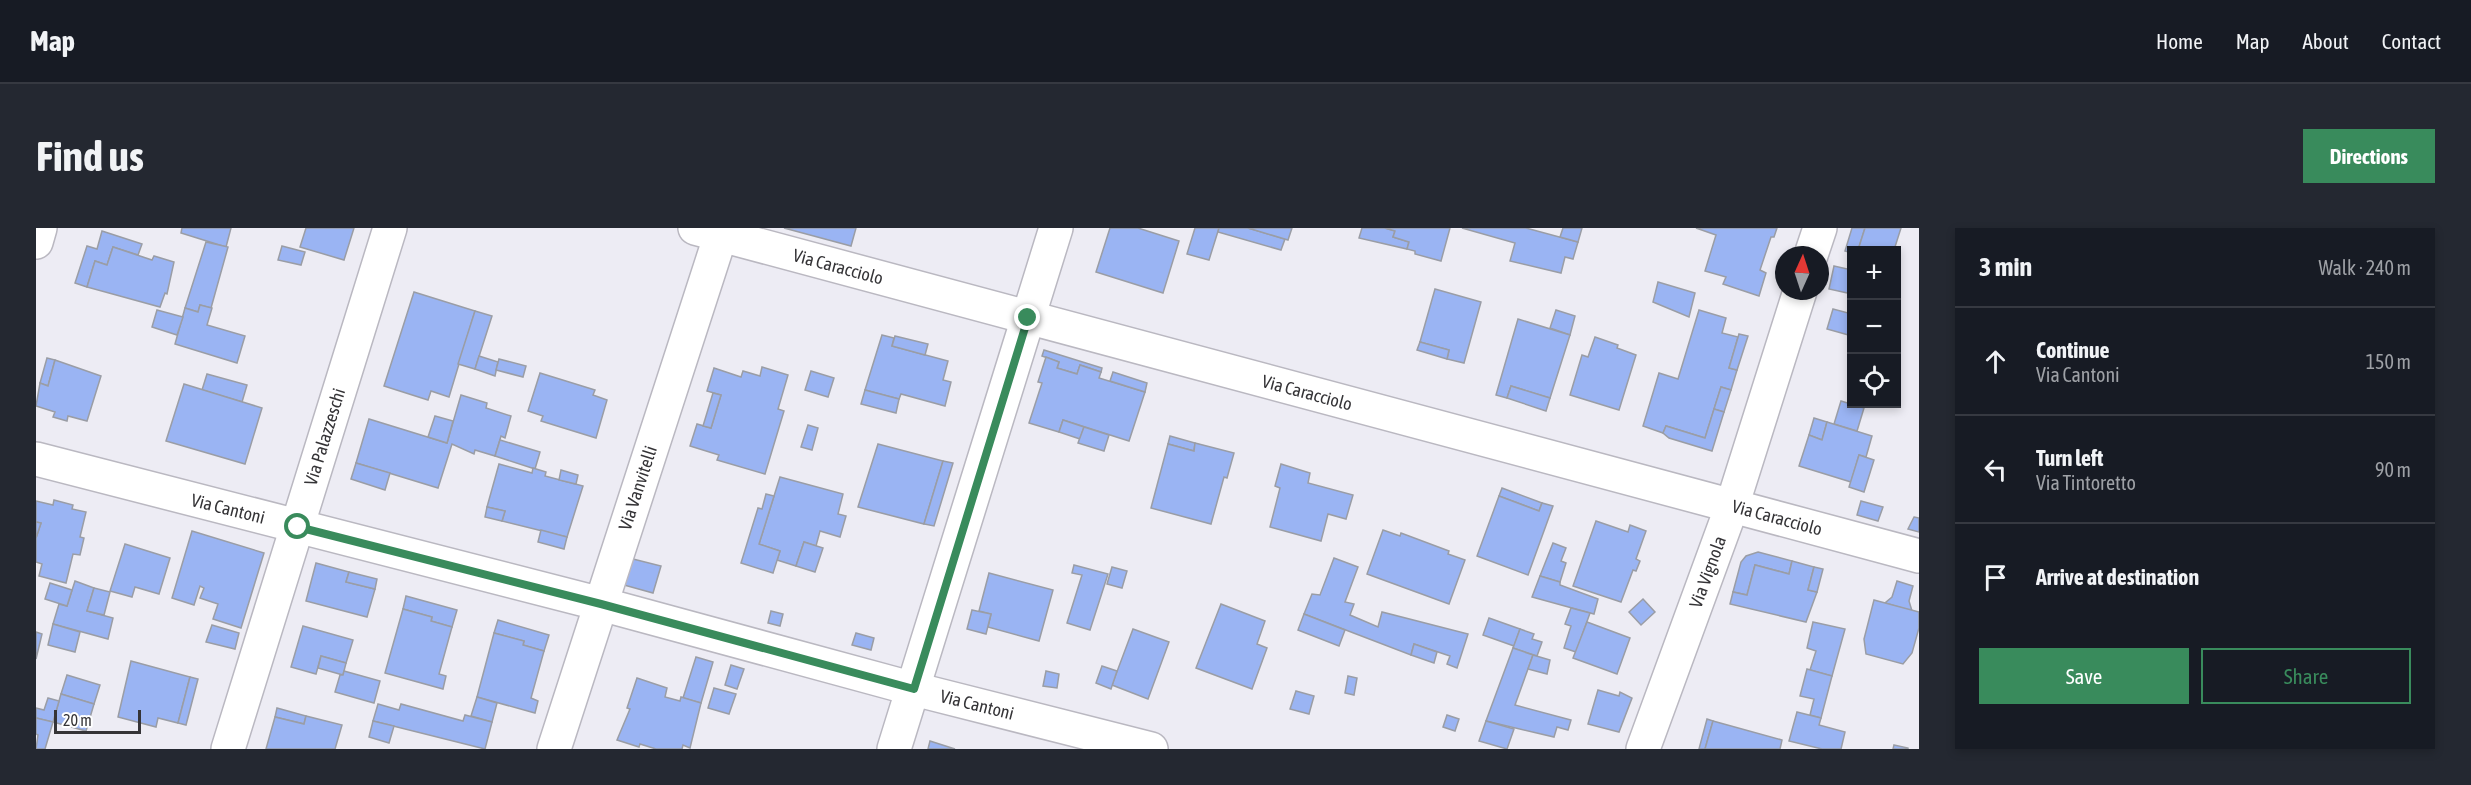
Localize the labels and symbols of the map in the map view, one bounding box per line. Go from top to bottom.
street label: Via Caracciolo [791,244,886,289]
north arrow [1775,246,1829,300]
route end [1014,304,1040,330]
street label: Via Caracciolo [1260,370,1355,415]
street label: Via Palazzeschi [300,386,349,488]
street label: Via Vanvitelli [614,443,661,533]
street label: Via Cantoni [189,489,267,528]
street label: Via Caracciolo [1730,495,1825,540]
route start [284,513,310,539]
street label: Via Vignola [1685,533,1730,611]
street label: Via Cantoni [938,685,1016,724]
scale bar [54,707,141,735]

